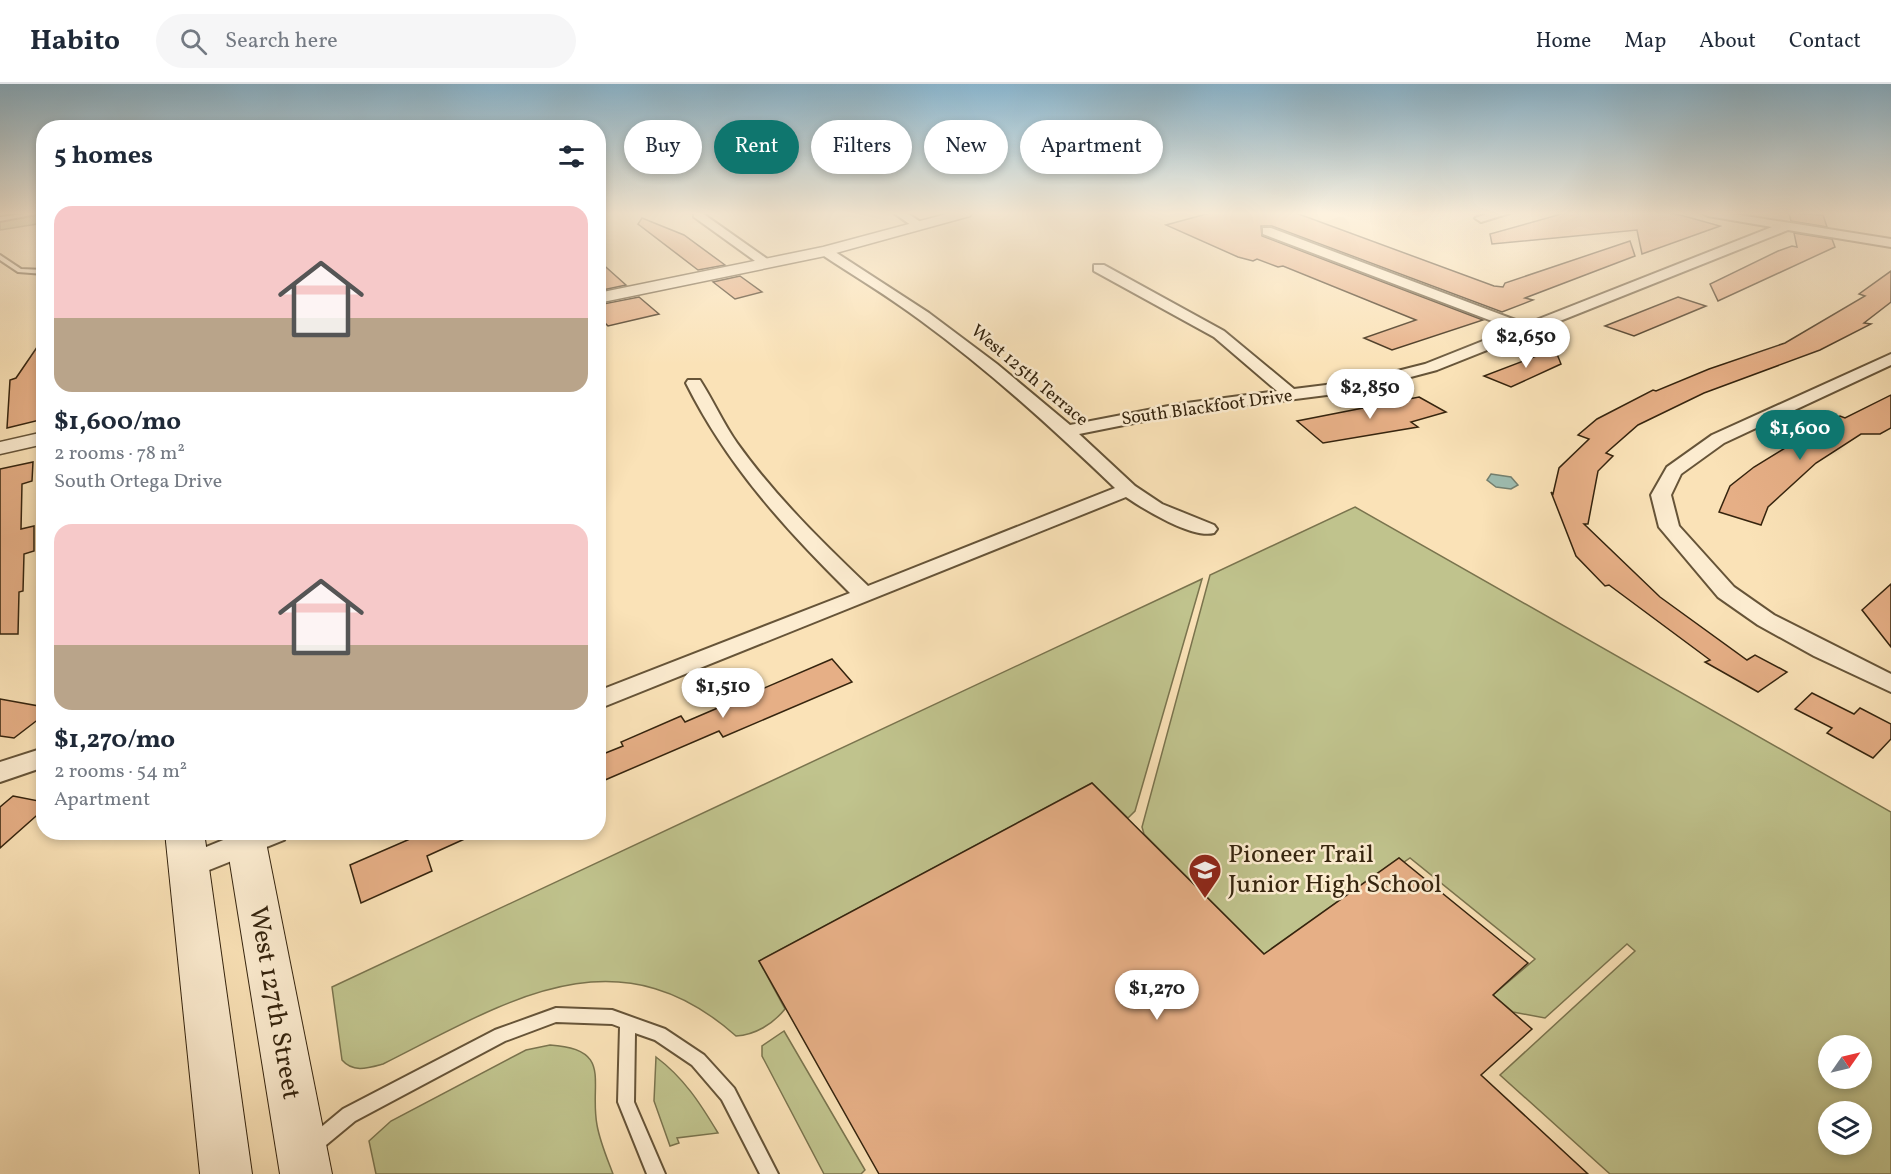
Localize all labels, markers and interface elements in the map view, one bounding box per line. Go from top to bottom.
search box [156,14,576,68]
text: Habito [30,22,120,61]
icon: search [177,25,210,58]
text: Search here [225,26,338,57]
text: Home [1536,27,1591,56]
text: Map [1624,27,1666,56]
text: About [1699,27,1756,56]
text: Contact [1789,27,1861,56]
chip: Buy [624,120,702,174]
chip: Rent [714,120,799,174]
chip: Filters [811,120,912,174]
chip: New [924,120,1008,174]
chip: Apartment [1020,120,1163,174]
text: 5 homes [54,138,153,174]
icon: filters [555,140,588,173]
icon: home [267,245,375,353]
pin: $2,650 [1477,318,1575,369]
street label: West 125th Terrace [965,319,1093,433]
text: $2,650 [1496,323,1556,351]
pin: $2,850 [1321,369,1419,420]
text: $2,850 [1340,374,1400,402]
street label: South Blackfoot Drive [1120,384,1294,432]
text: $1,600/mo [54,404,181,440]
pin: $1,600 [1751,410,1849,461]
text: $1,600 [1770,415,1830,443]
text: 2 rooms · 78 m² [54,440,185,468]
text: South Ortega Drive [54,468,222,496]
icon: home [267,563,375,671]
pin: $1,510 [674,668,772,719]
text: $1,510 [696,673,750,701]
text: $1,270/mo [54,722,175,758]
text: 2 rooms · 54 m² [54,758,187,786]
text: Apartment [54,786,150,814]
place label: Pioneer Trail Junior High School [1228,837,1442,903]
school or university icon: Pioneer Trail Junior High School [1187,852,1223,899]
street label: West 127th Street [239,903,309,1103]
pin: $1,270 [1108,970,1206,1021]
text: $1,270 [1129,975,1185,1003]
north arrow [1818,1035,1872,1089]
map controls [1818,1035,1872,1155]
button: layers [1818,1101,1872,1155]

